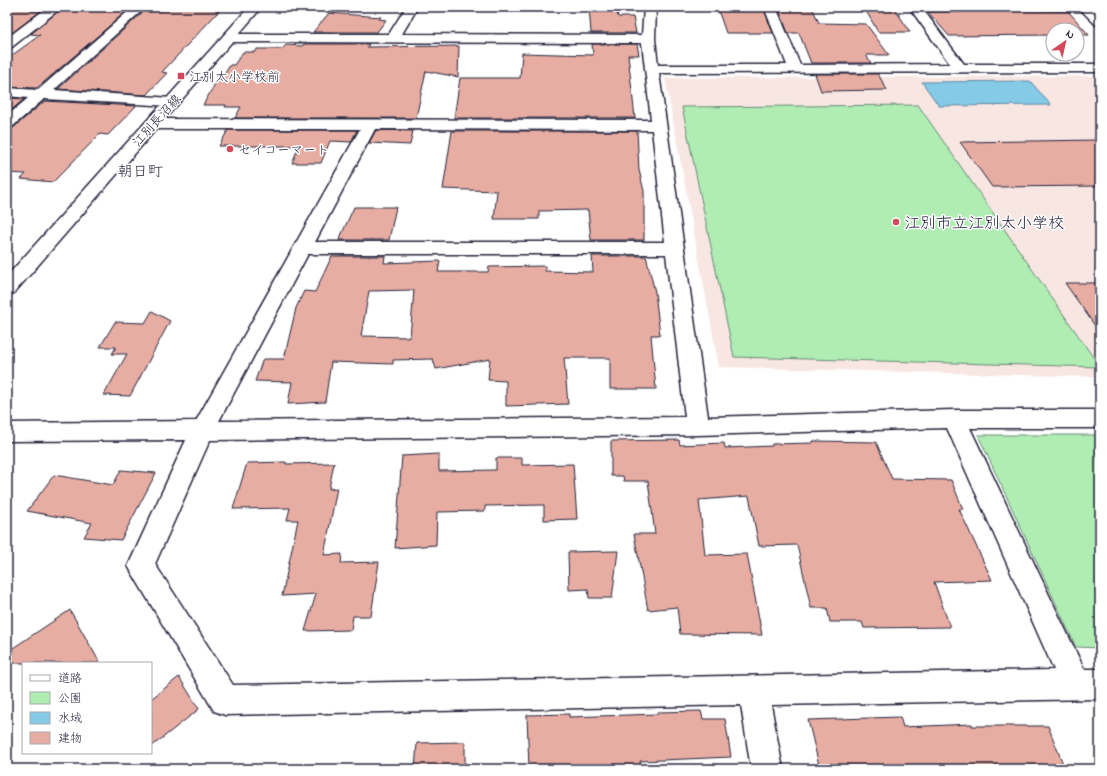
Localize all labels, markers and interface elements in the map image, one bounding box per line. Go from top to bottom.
north arrow [1045,22,1085,62]
text: N [1062,26,1078,43]
place label: 江別太小学校前 [189,68,280,87]
marker: 江別太小学校前 [176,71,186,81]
street label: 江別長沼線 [128,90,187,152]
place label: セイコーマート [238,141,329,160]
marker: セイコーマート [225,144,235,154]
district label: 朝日町 [117,161,163,183]
place label: 江別市立江別太小学校 [904,212,1064,236]
marker: 江別市立江別太小学校 [891,217,901,227]
legend [22,662,152,754]
text: 道路 [58,670,82,688]
text: 公園 [58,690,82,708]
text: 水域 [58,710,82,728]
text: 建物 [58,730,82,748]

